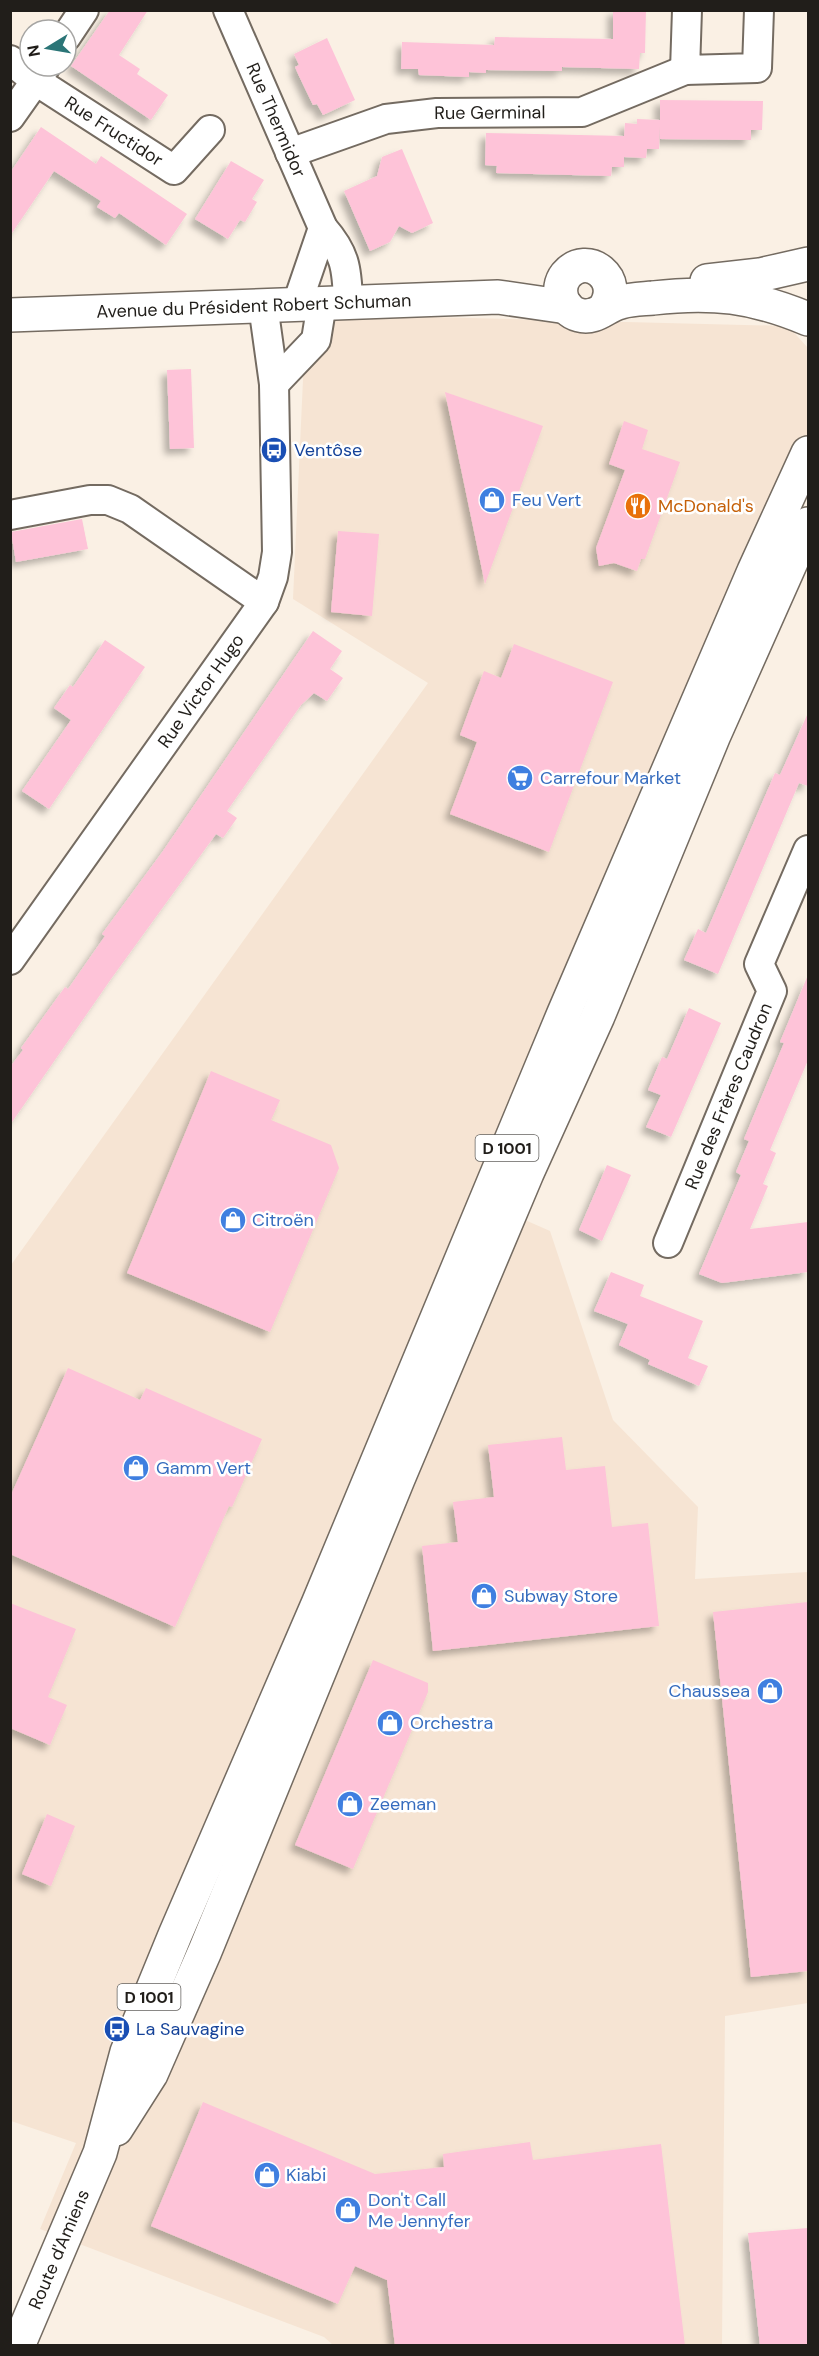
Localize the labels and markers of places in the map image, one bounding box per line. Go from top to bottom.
bus stop icon: Ventôse [259,435,289,465]
place label: Ventôse [294,438,362,462]
shop icon: Feu Vert [477,485,507,515]
place label: Feu Vert [512,488,581,512]
restaurant icon: McDonald's [623,491,653,521]
place label: McDonald's [658,494,754,518]
supermarket icon: Carrefour Market [505,763,535,793]
place label: Carrefour Market [540,766,681,790]
shop icon: Citroën [218,1205,248,1235]
place label: Citroën [252,1208,314,1232]
shop icon: Gamm Vert [121,1453,151,1483]
place label: Gamm Vert [156,1456,251,1480]
shop icon: Subway Store [469,1581,499,1611]
place label: Subway Store [504,1584,618,1608]
shop icon: Chaussea [755,1676,785,1706]
place label: Chaussea [669,1679,750,1703]
shop icon: Orchestra [375,1708,405,1738]
place label: Orchestra [410,1711,493,1735]
shop icon: Zeeman [335,1789,365,1819]
place label: Zeeman [370,1792,436,1816]
bus stop icon: La Sauvagine [102,2014,132,2044]
place label: La Sauvagine [136,2017,244,2041]
shop icon: Kiabi [252,2160,282,2190]
place label: Kiabi [286,2163,326,2187]
place label: Don't Call Me Jennyfer [368,2188,471,2233]
shop icon: Don't Call Me Jennyfer [333,2195,363,2225]

